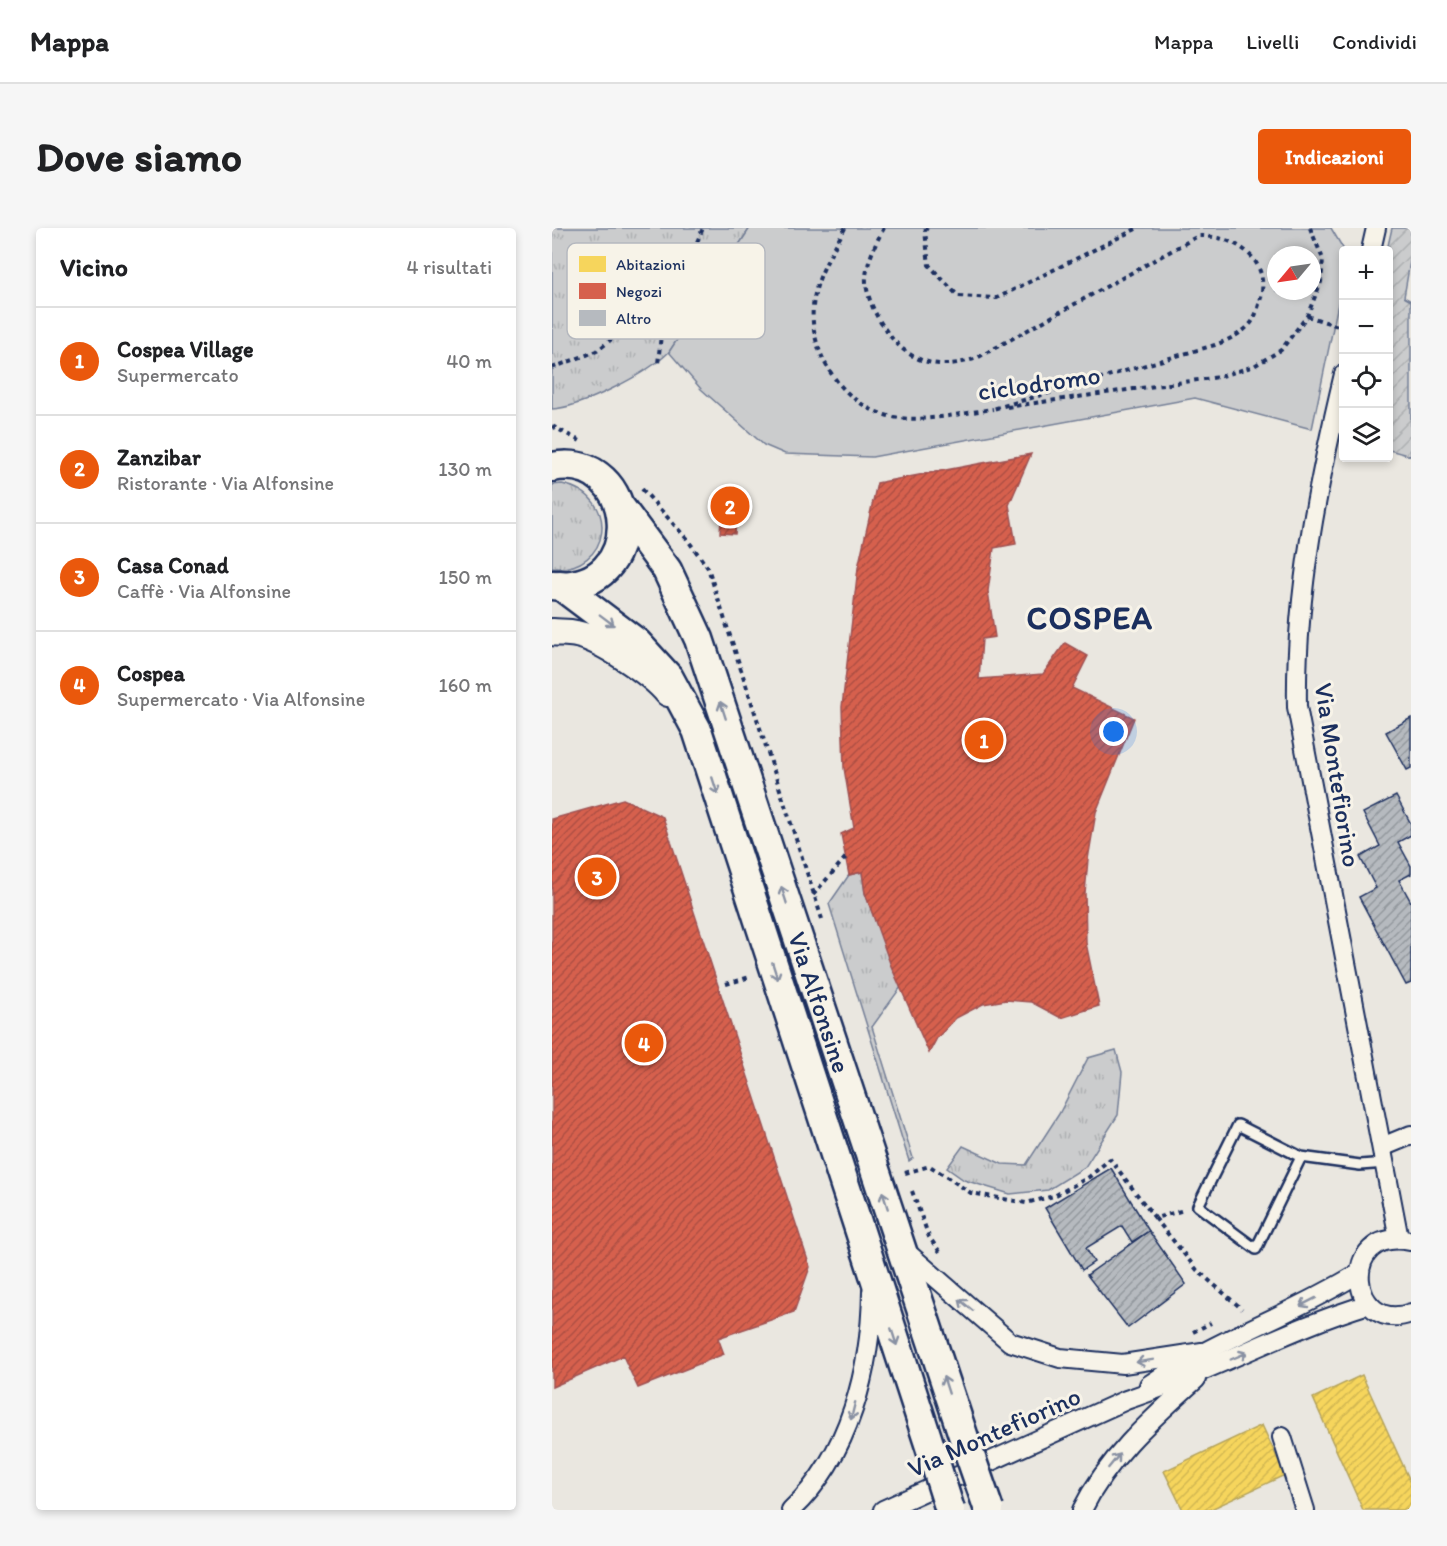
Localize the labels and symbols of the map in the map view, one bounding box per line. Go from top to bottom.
legend [567,243,765,339]
north arrow [1267,246,1321,300]
text: Abitazioni [616,255,685,274]
text: Negozi [616,282,662,301]
text: Altro [616,309,651,328]
street label: ciclodromo [975,359,1103,407]
pin: 2 [710,484,750,528]
district label: COSPEA [1026,599,1154,637]
one-way arrow [599,614,615,627]
street label: Via Montefiorino [1308,681,1368,869]
one-way arrow [717,701,728,720]
your location [1099,717,1128,746]
pin: 1 [964,718,1004,762]
one-way arrow [711,776,722,795]
pin: 3 [578,854,616,900]
one-way arrow [778,886,789,905]
street label: Via Alfonsine [781,928,858,1077]
one-way arrow [770,962,781,981]
pin: 4 [624,1020,664,1066]
one-way arrow [879,1191,890,1210]
one-way arrow [1299,1296,1317,1308]
one-way arrow [959,1298,974,1312]
one-way arrow [889,1327,900,1346]
one-way arrow [1229,1350,1248,1361]
one-way arrow [1135,1356,1155,1367]
one-way arrow [940,1376,951,1395]
street label: Via Montefiorino [902,1380,1086,1484]
one-way arrow [846,1401,858,1420]
one-way arrow [1108,1454,1121,1470]

